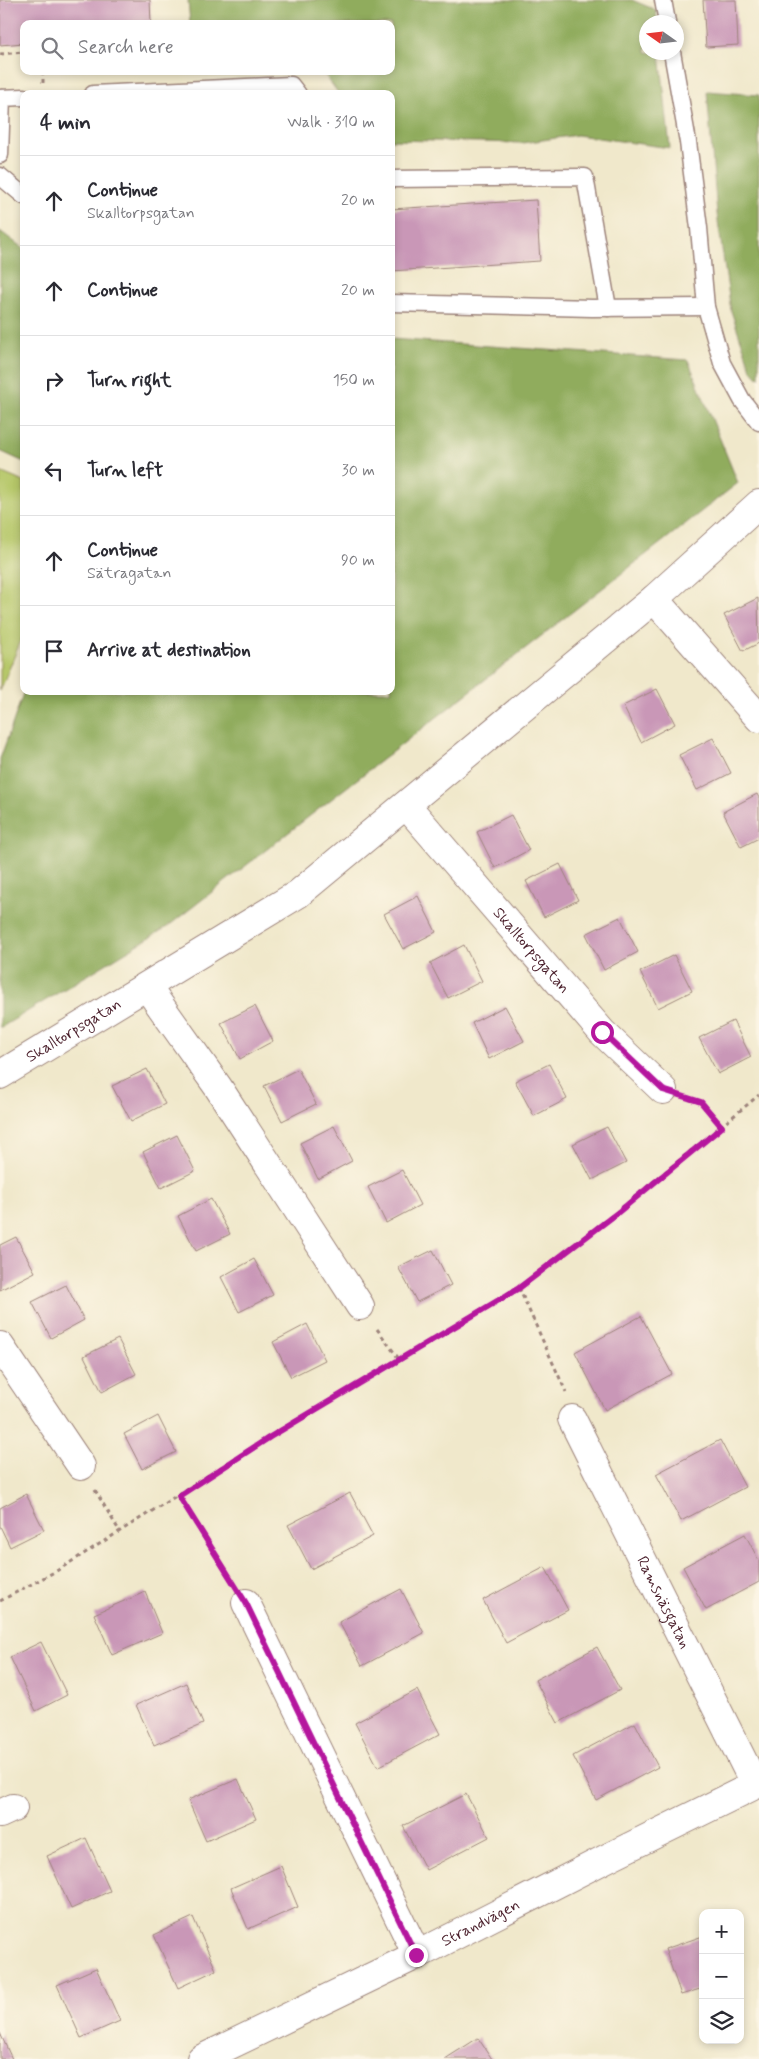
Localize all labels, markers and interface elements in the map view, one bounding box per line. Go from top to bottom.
north arrow [639,15,684,60]
search box [20,20,395,75]
icon: search [38,34,66,62]
text: Search here [78,35,174,60]
text: 4 min [40,109,91,137]
text: Walk · 310 m [287,112,375,133]
text: Continue [87,178,158,203]
icon: ahead [40,187,68,215]
text: 20 m [341,190,375,211]
text: Skalltorpsgatan [87,203,195,224]
icon: ahead [40,277,68,305]
text: Continue [87,278,158,303]
text: 20 m [341,280,375,301]
icon: right [40,367,68,395]
text: Turn right [87,368,171,393]
text: 150 m [333,370,375,391]
icon: left [40,457,68,485]
text: Turn left [87,458,163,483]
text: 30 m [342,460,375,481]
text: Continue [87,538,158,563]
icon: ahead [40,547,68,575]
text: 90 m [341,550,375,571]
text: Sätragatan [87,563,171,584]
icon: arrive [40,637,68,665]
text: Arrive at destination [87,638,251,663]
street label: Skalltorpsgatan [488,903,575,998]
street label: Skalltorpsgatan [22,993,125,1067]
route start [591,1021,614,1044]
street label: Ramsnäsgatan [632,1553,696,1652]
street label: Strandvägen [438,1894,523,1951]
map controls [699,1909,744,2044]
button: + [699,1909,744,1954]
route end [405,1944,428,1967]
button: − [699,1954,744,1999]
button: layers [699,1999,744,2044]

